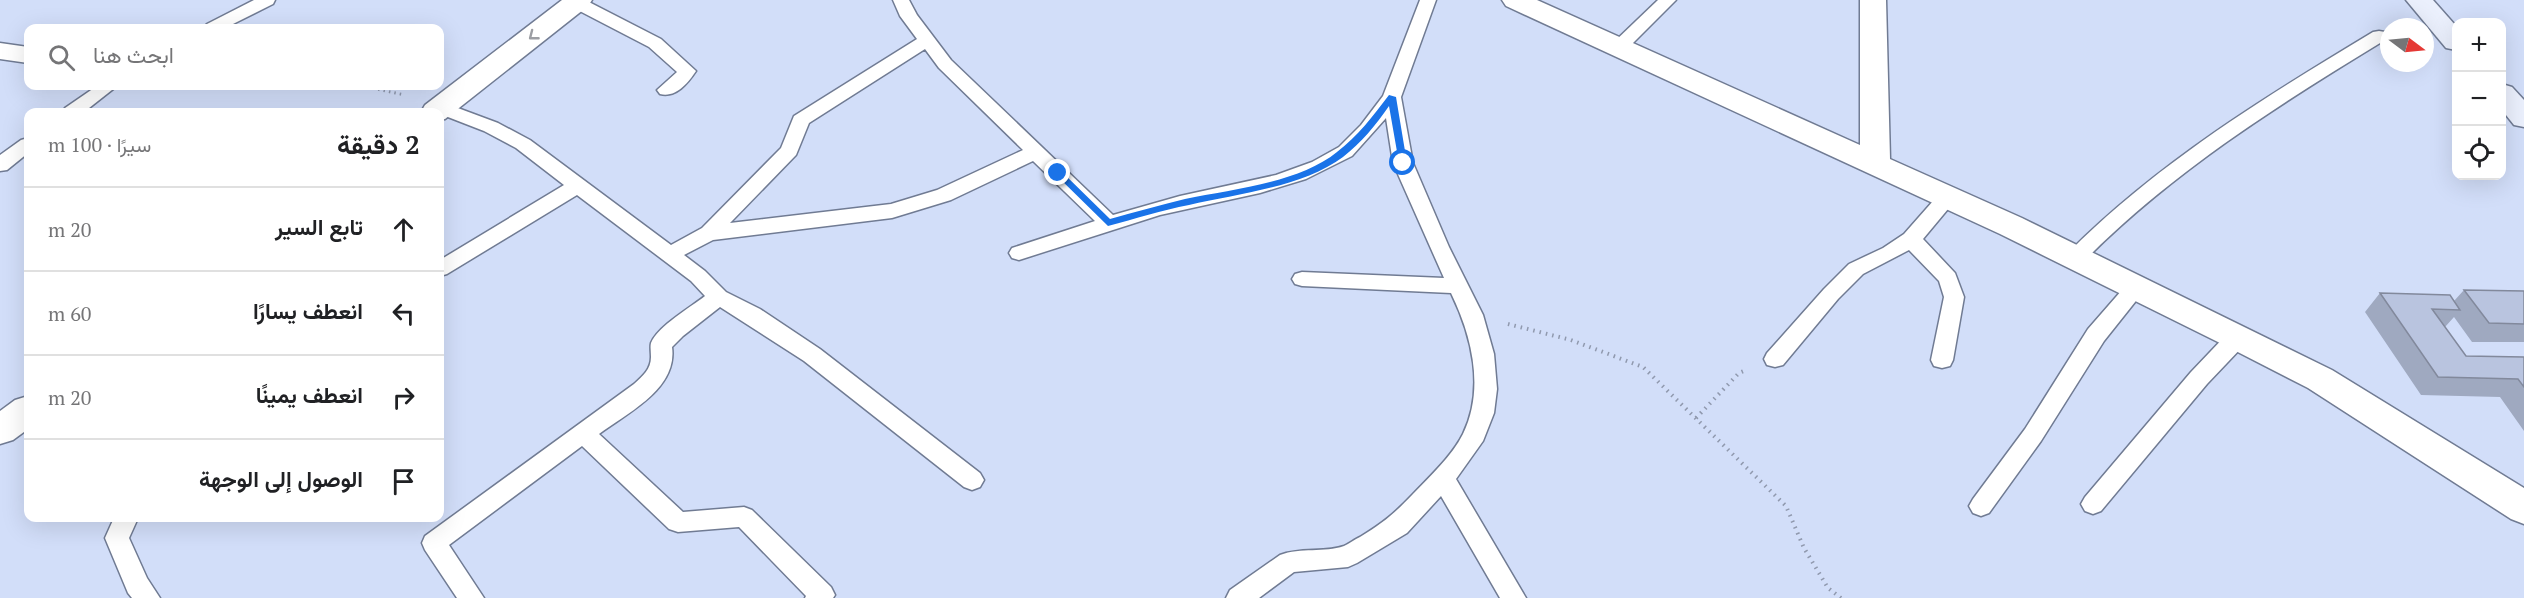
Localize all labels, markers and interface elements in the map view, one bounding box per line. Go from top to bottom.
north arrow [2380,18,2434,72]
map controls [2452,18,2506,180]
button: + [2452,18,2506,72]
search box [24,24,444,90]
one-way arrow [529,29,540,40]
text: ابحث هنا [93,40,174,69]
icon: search [45,41,78,74]
button: − [2452,72,2506,126]
button: locate [2452,126,2506,180]
text: 2 دقيقة [337,127,420,161]
text: سيرًا · 100 m [48,131,151,158]
route start [1389,149,1415,175]
route end [1044,159,1070,185]
text: تابع السير [275,212,363,241]
icon: ahead [387,213,420,246]
text: 20 m [48,216,91,243]
text: انعطف يسارًا [253,296,363,325]
icon: left [387,297,420,330]
text: 60 m [48,300,91,327]
text: انعطف يمينًا [256,380,363,409]
icon: right [387,381,420,414]
text: 20 m [48,384,91,411]
text: الوصول إلى الوجهة [199,464,363,493]
icon: arrive [387,465,420,498]

